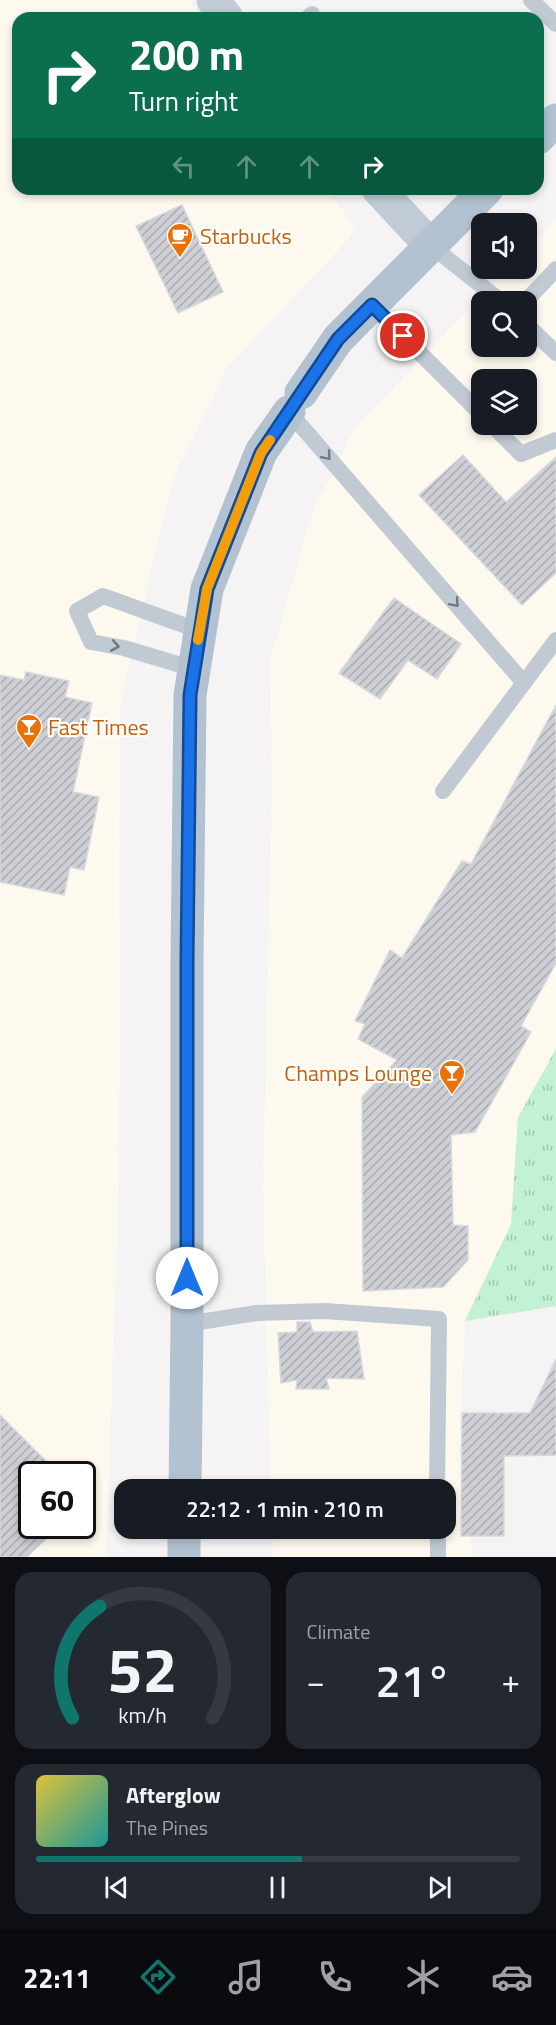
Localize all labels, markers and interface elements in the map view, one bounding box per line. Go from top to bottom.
text: 200 m [129,22,244,86]
icon: right [30,36,108,114]
text: Turn right [129,80,238,121]
icon: left [167,150,200,183]
icon: ahead [230,150,263,183]
icon: ahead [293,150,326,183]
icon: right [356,150,389,183]
map controls [471,213,537,435]
button: sound [471,213,537,279]
place label: Starbucks [200,219,292,253]
cafe icon: Starbucks [165,221,195,259]
button: search [471,291,537,357]
pin [377,310,428,361]
icon: arrive [386,319,419,352]
button: layers [471,369,537,435]
one-way arrow [320,449,331,460]
one-way arrow [448,596,459,607]
one-way arrow [110,640,120,652]
place label: Fast Times [48,710,149,744]
bar icon: Fast Times [14,712,44,750]
place label: Champs Lounge [284,1056,432,1090]
bar icon: Champs Lounge [437,1058,467,1096]
position arrow [155,1246,219,1310]
speed limit sign: 60 [18,1461,96,1539]
text: 22:12 · 1 min · 210 m [186,1492,384,1526]
text: Climate [307,1616,370,1647]
text: 52 [108,1621,178,1716]
text: 21° [375,1646,451,1714]
text: − [307,1656,325,1706]
text: + [502,1656,520,1706]
text: km/h [118,1699,167,1731]
text: Afterglow [126,1778,221,1812]
text: The Pines [126,1812,208,1843]
icon: previous [100,1871,133,1904]
icon: pause [261,1871,294,1904]
icon: next [423,1871,456,1904]
icon: directions [137,1956,179,1998]
icon: music [225,1956,267,1998]
icon: phone [314,1956,356,1998]
icon: climate [402,1956,444,1998]
icon: car [491,1956,533,1998]
text: 22:11 [23,1957,91,1998]

